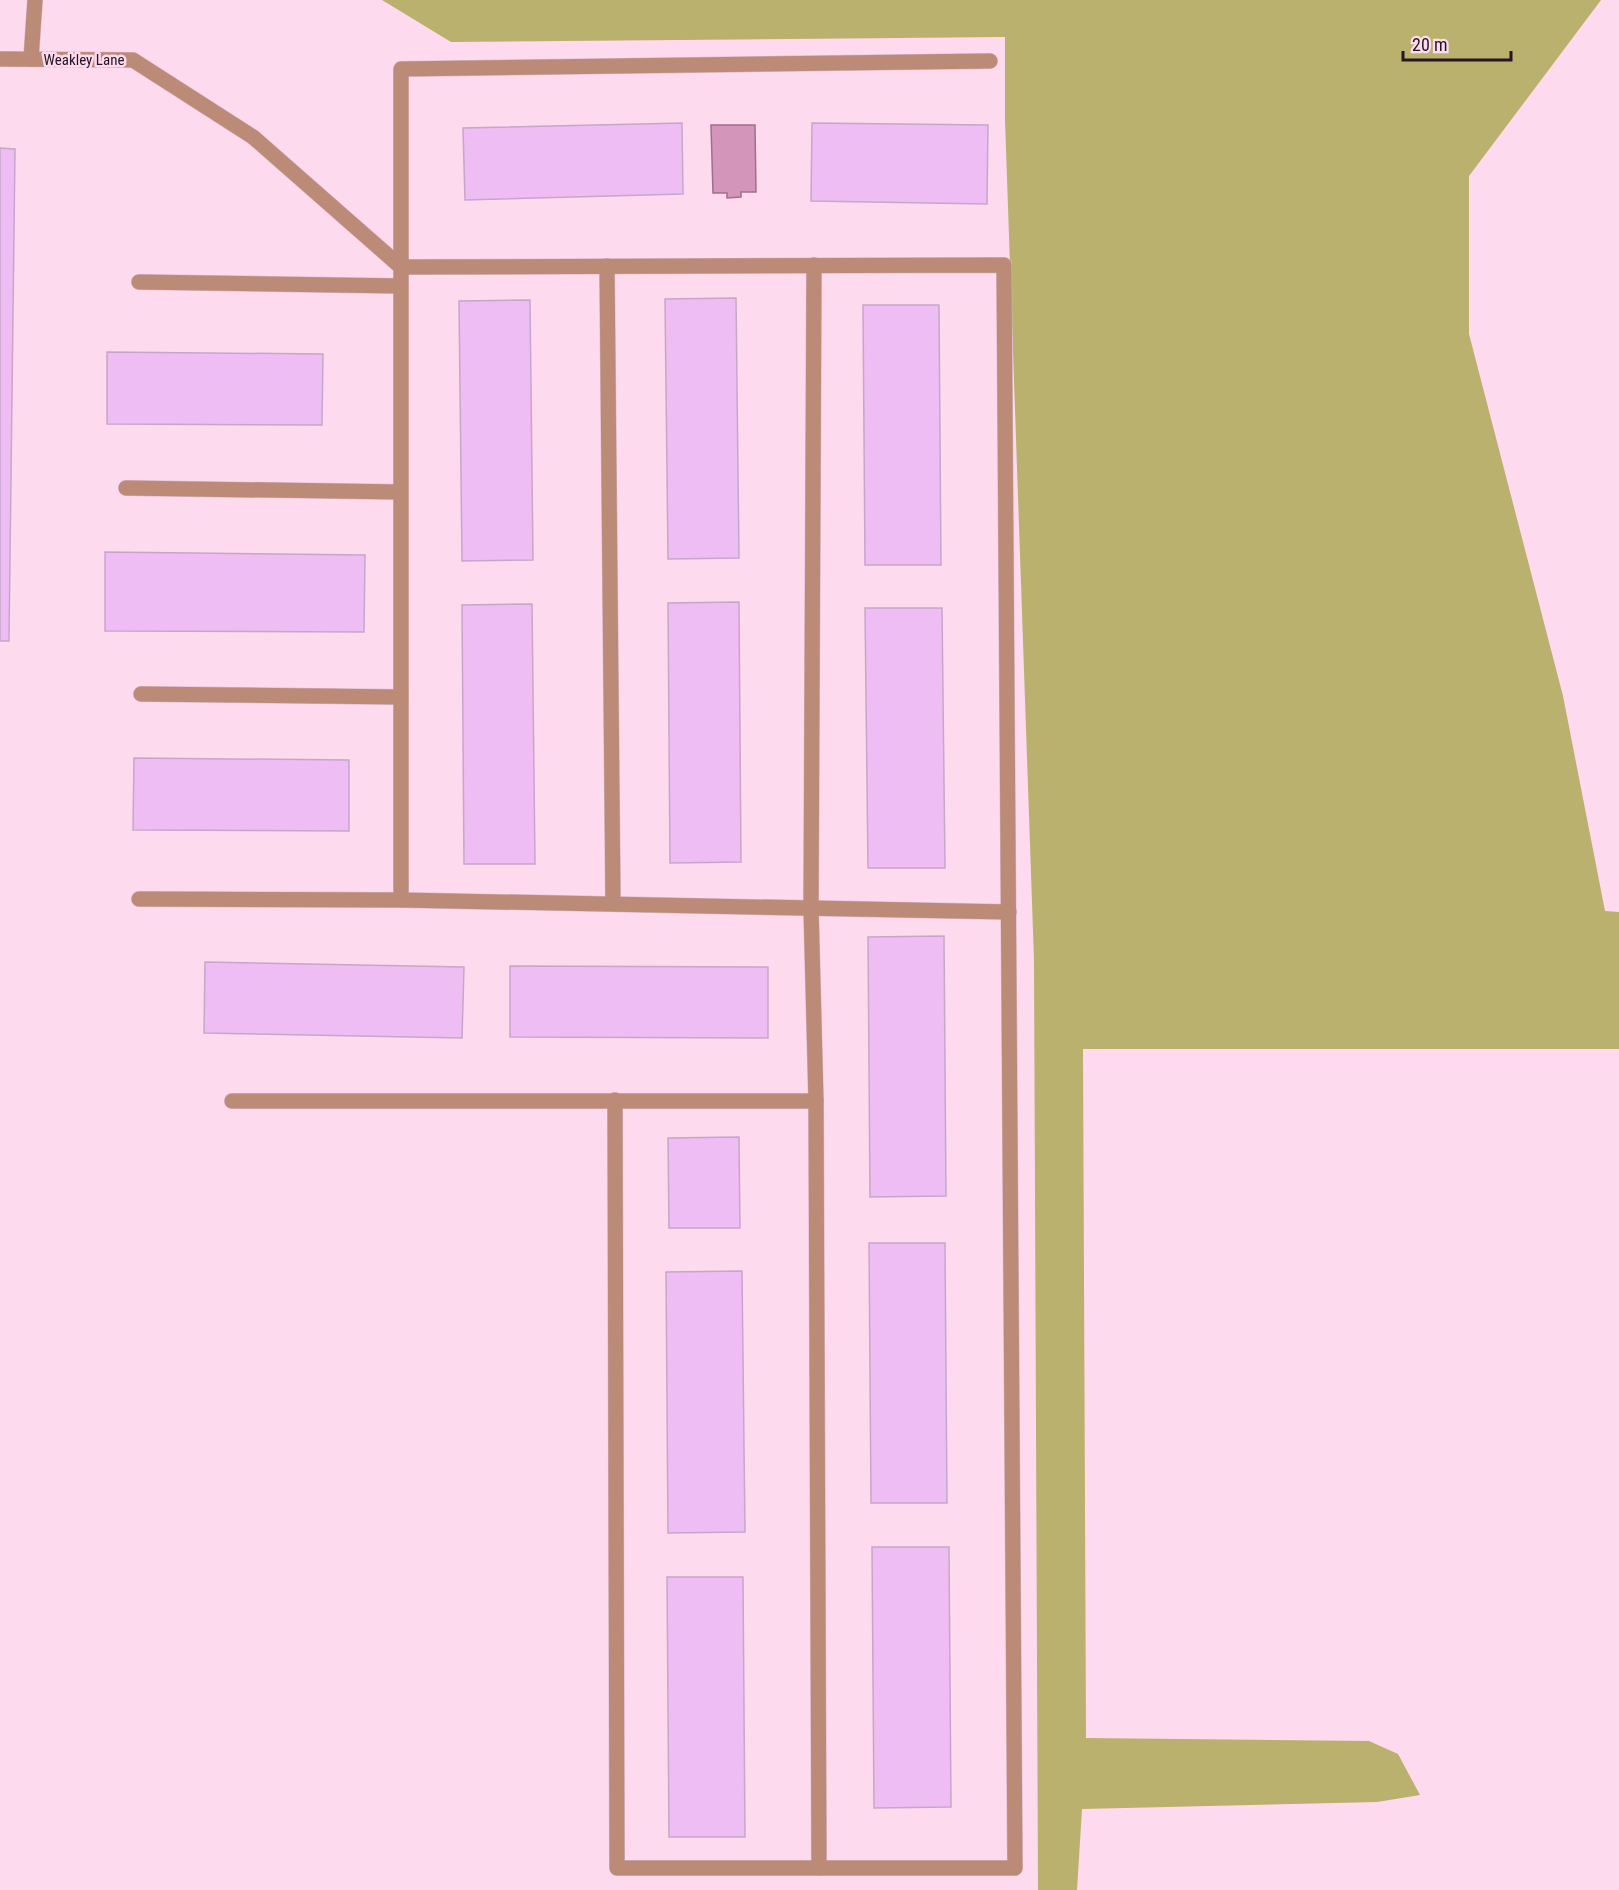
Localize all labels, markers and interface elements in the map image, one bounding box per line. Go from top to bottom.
scale bar [1403,24,1511,62]
text: 20 m [1412,34,1447,55]
street label: Weakley Lane [44,51,124,69]

